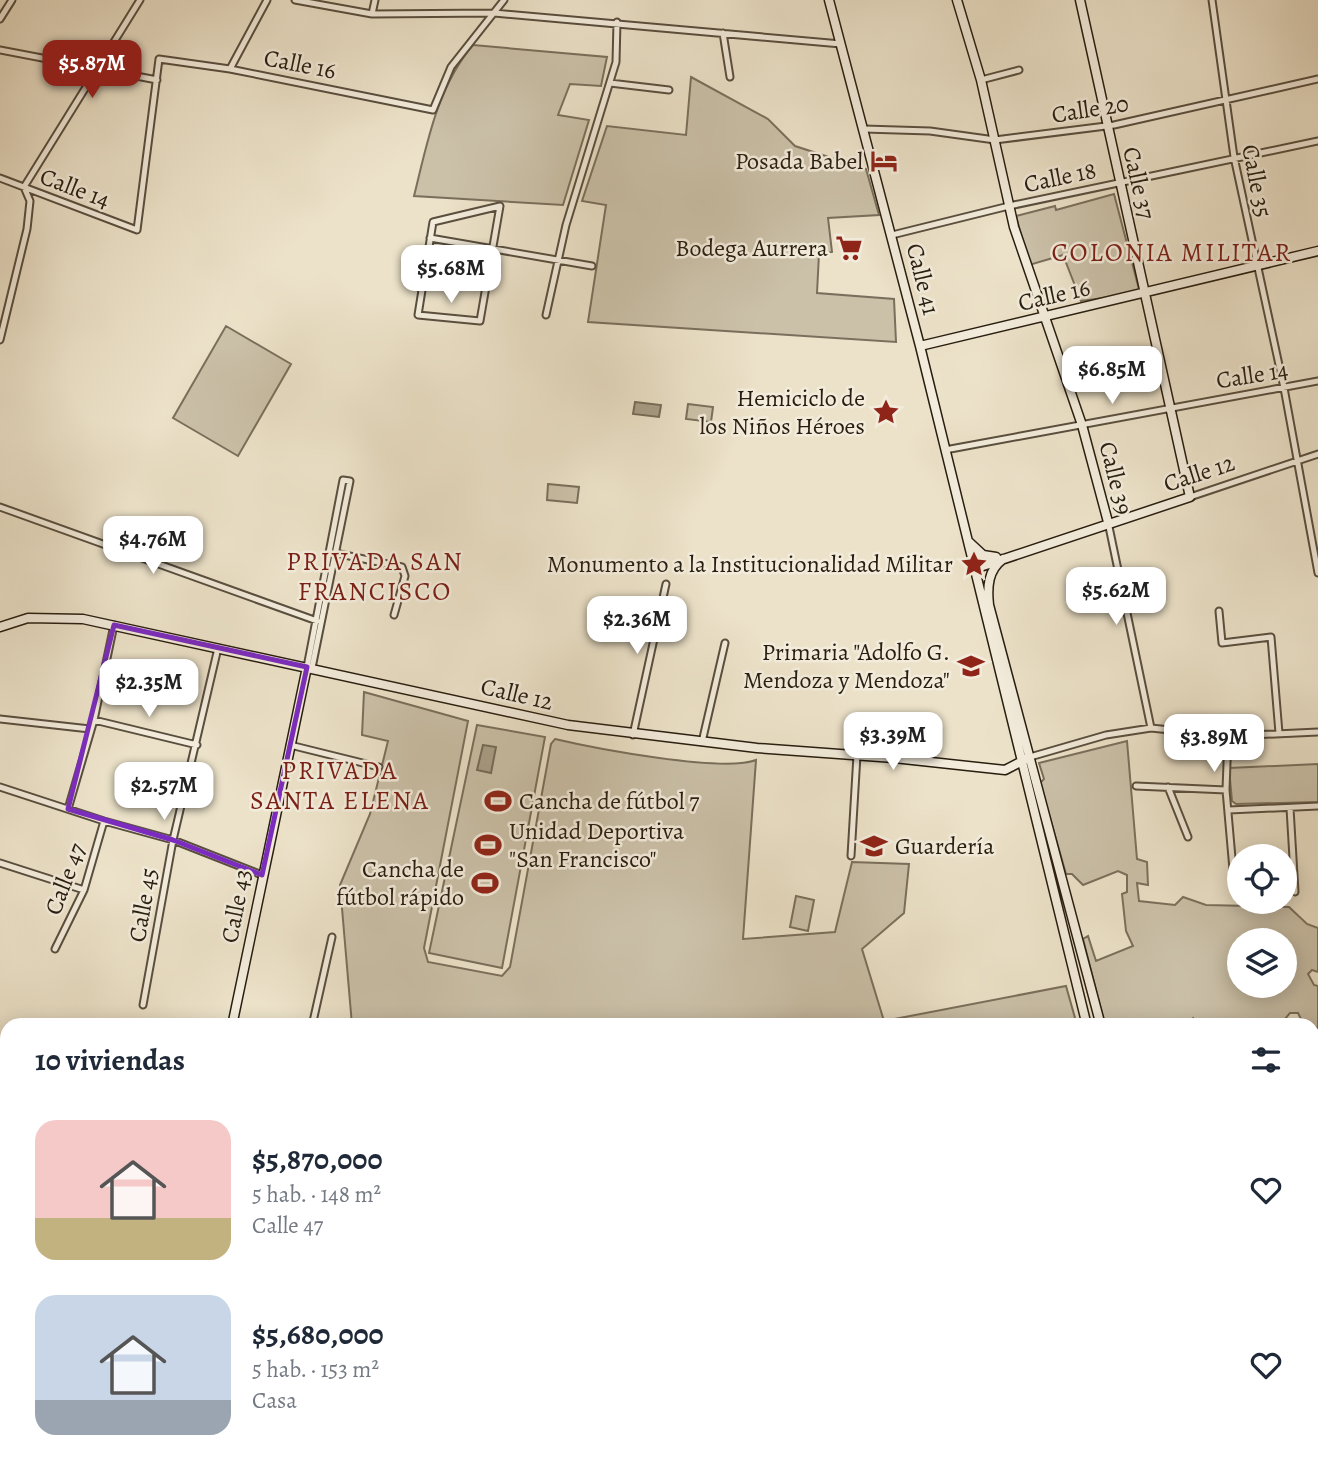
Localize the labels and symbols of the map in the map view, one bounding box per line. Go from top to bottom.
pin: $5.87M [35,41,149,100]
street label: Calle 16 [261,41,339,87]
street label: Calle 20 [1049,87,1131,131]
street label: Calle 35 [1234,142,1280,220]
street label: Calle 37 [1115,144,1163,223]
place label: Posada Babel [735,145,863,177]
hotel icon: Posada Babel [869,146,899,176]
street label: Calle 18 [1021,154,1099,200]
street label: Calle 14 [35,160,115,216]
place label: Bodega Aurrera [675,232,829,264]
supermarket icon: Bodega Aurrera [834,233,864,263]
district label: COLONIA MILITAR [1052,235,1292,270]
street label: Calle 41 [899,240,947,318]
pin: $5.68M [394,246,508,305]
street label: Calle 16 [1015,271,1093,319]
pin: $6.85M [1055,346,1169,406]
street label: Calle 14 [1214,354,1290,396]
place label: Hemiciclo de los Niños Héroes [699,382,865,442]
place icon: Hemiciclo de los Niños Héroes [871,397,901,427]
street label: Calle 39 [1091,438,1141,518]
street label: Calle 12 [1159,446,1239,500]
pin: $4.76M [96,516,210,576]
district label: PRIVADA SAN FRANCISCO [286,544,464,609]
place label: Monumento a la Institucionalidad Militar [547,548,953,580]
place icon: Monumento a la Institucionalidad Militar [959,549,989,579]
pin: $5.62M [1059,568,1173,627]
pin: $2.36M [580,596,694,656]
place label: Primaria "Adolfo G. Mendoza y Mendoza" [743,636,950,696]
school or university icon: Primaria "Adolfo G. Mendoza y Mendoza" [956,651,986,681]
pin: $2.35M [92,660,206,719]
street label: Calle 12 [478,670,556,718]
pin: $3.39M [836,712,950,772]
pin: $3.89M [1157,714,1271,774]
district label: PRIVADA SANTA ELENA [250,753,430,818]
pin: $2.57M [107,762,221,822]
place label: Cancha de fútbol 7 [519,785,700,817]
sports icon: Cancha de fútbol 7 [483,786,513,816]
place label: Unidad Deportiva "San Francisco" [509,815,685,875]
sports icon: Unidad Deportiva "San Francisco" [473,830,503,860]
place label: Guardería [895,830,995,862]
school or university icon: Guardería [859,831,889,861]
street label: Calle 47 [37,838,94,919]
place label: Cancha de fútbol rápido [336,853,464,913]
street label: Calle 45 [121,865,165,945]
street label: Calle 43 [213,866,259,946]
sports icon: Cancha de fútbol rápido [470,868,500,898]

